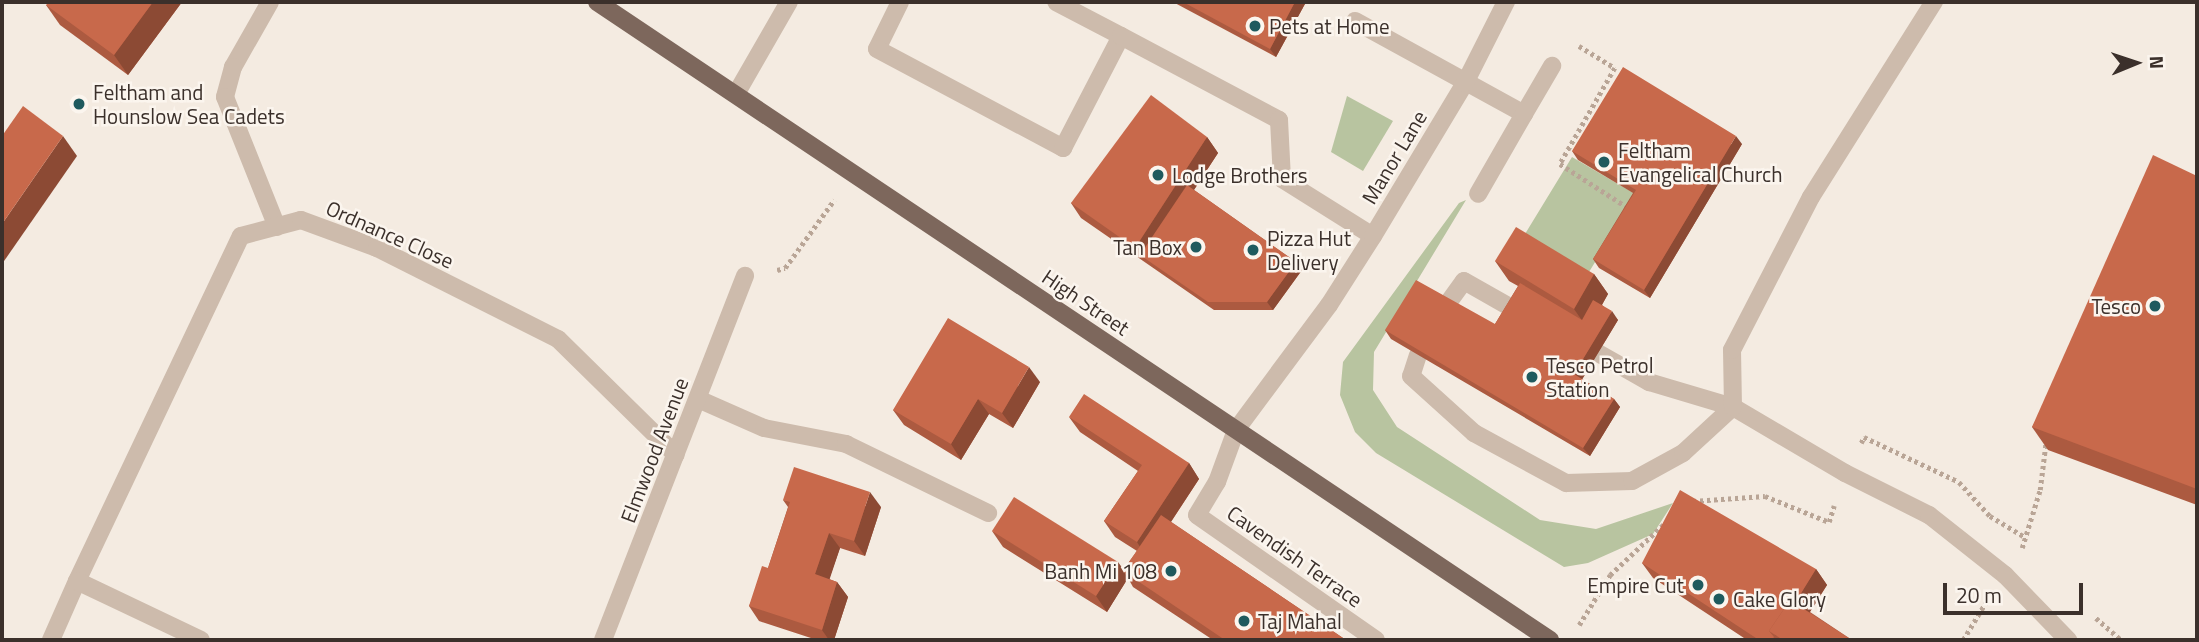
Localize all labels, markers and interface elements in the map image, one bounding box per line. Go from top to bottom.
place label: Pets at Home [1269,13,1389,39]
marker: Pets at Home [1247,18,1263,34]
north arrow [2101,28,2171,98]
text: N [2143,55,2172,69]
place label: Feltham and Hounslow Sea Cadets [93,79,285,129]
marker: Feltham and Hounslow Sea Cadets [71,96,87,112]
street label: Manor Lane [1356,106,1432,208]
place label: Feltham Evangelical Church [1618,137,1782,187]
marker: Feltham Evangelical Church [1596,154,1612,170]
place label: Lodge Brothers [1172,162,1307,188]
marker: Lodge Brothers [1150,167,1166,183]
street label: Ordnance Close [322,195,458,273]
place label: Pizza Hut Delivery [1267,225,1351,275]
place label: Tan Box [1113,234,1182,260]
marker: Tan Box [1188,239,1204,255]
marker: Pizza Hut Delivery [1245,242,1261,258]
street label: High Street [1038,264,1134,340]
place label: Tesco [2091,293,2141,319]
marker: Tesco [2147,298,2163,314]
place label: Tesco Petrol Station [1546,352,1654,402]
marker: Tesco Petrol Station [1524,369,1540,385]
street label: Elmwood Avenue [615,374,693,526]
street label: Cavendish Terrace [1222,500,1368,612]
place label: Banh Mi 108 [1044,558,1157,584]
marker: Banh Mi 108 [1163,563,1179,579]
scale bar [1947,568,2087,612]
place label: Empire Cut [1587,572,1684,598]
marker: Empire Cut [1690,577,1706,593]
text: 20 m [1956,579,2002,611]
place label: Cake Glory [1733,586,1826,612]
marker: Cake Glory [1711,591,1727,607]
place label: Taj Mahal [1258,608,1342,634]
marker: Taj Mahal [1236,613,1252,629]

